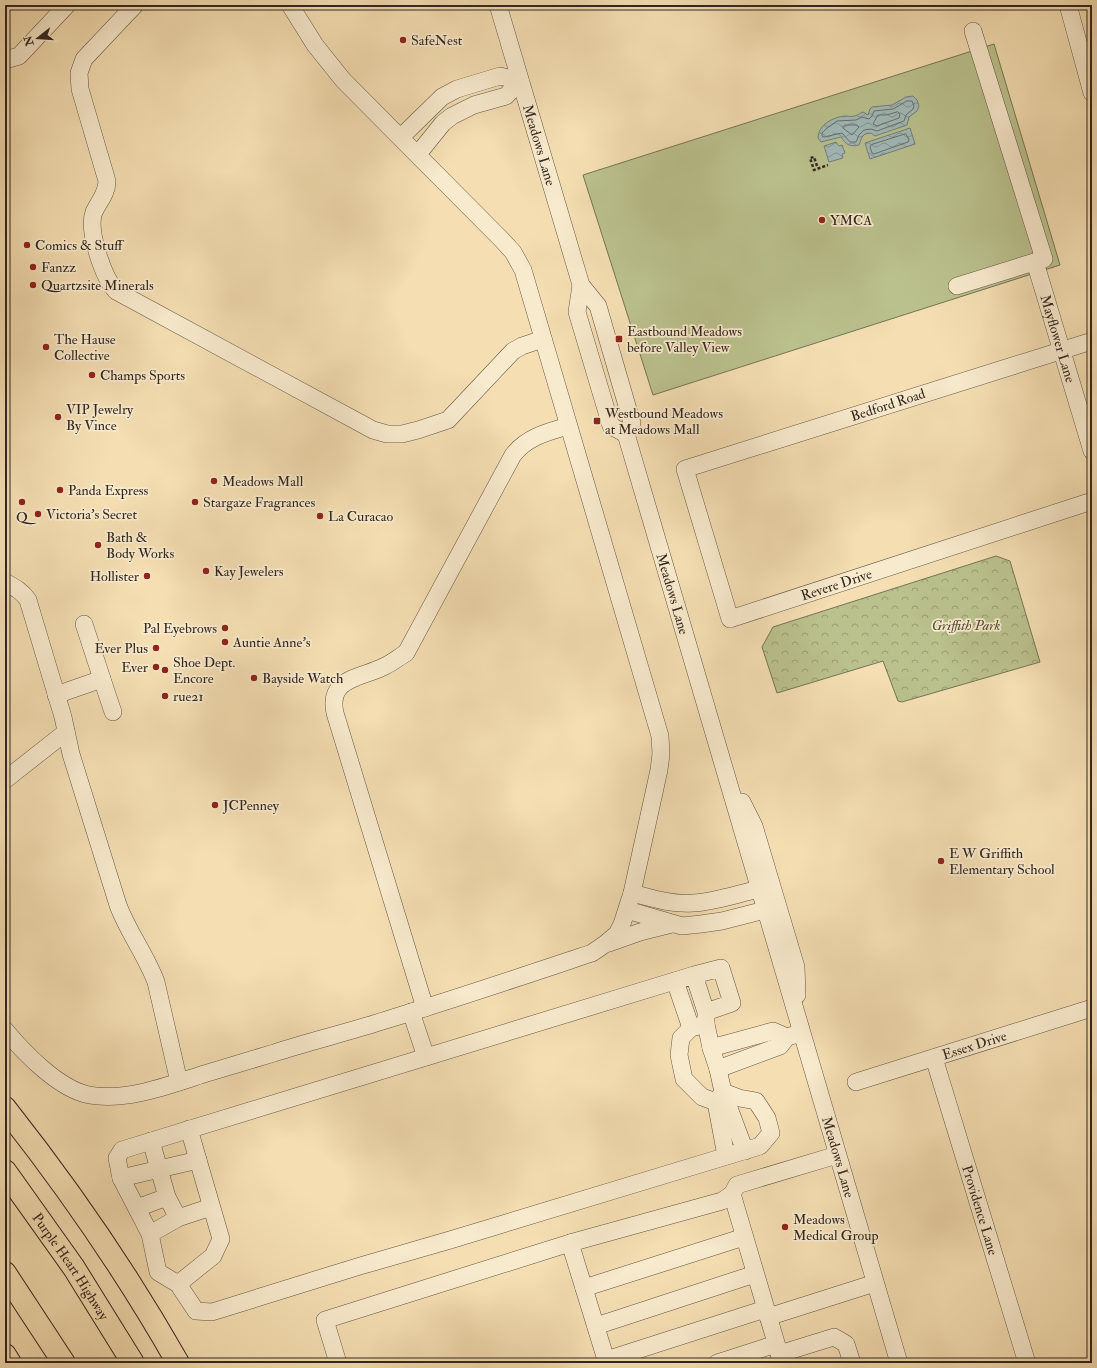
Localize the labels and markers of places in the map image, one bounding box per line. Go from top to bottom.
place label: SafeNest [411,32,463,49]
marker: SafeNest [398,35,408,45]
place label: YMCA [830,212,872,229]
marker: YMCA [817,215,827,225]
place label: Comics & Stuff [35,237,125,254]
marker: Comics & Stuff [22,240,32,250]
place label: Fanzz [41,259,76,276]
marker: Fanzz [28,262,38,272]
place label: Quartzsite Minerals [41,277,154,294]
marker: Quartzsite Minerals [28,280,38,290]
place label: Eastbound Meadows before Valley View [627,323,742,357]
place label: The Hause Collective [54,331,116,364]
marker: Eastbound Meadows before Valley View [614,334,624,344]
marker: The Hause Collective [41,342,51,352]
place label: Champs Sports [100,367,185,385]
marker: Champs Sports [87,370,97,380]
place label: VIP Jewelry By Vince [66,401,134,435]
place label: Westbound Meadows at Meadows Mall [604,405,723,438]
marker: VIP Jewelry By Vince [53,412,63,422]
marker: Westbound Meadows at Meadows Mall [592,416,602,426]
place label: Meadows Mall [222,473,304,490]
marker: Meadows Mall [209,476,219,486]
place label: Panda Express [68,482,149,500]
marker: Panda Express [55,485,65,495]
place label: Stargaze Fragrances [203,494,315,511]
marker: Q [17,497,27,507]
marker: Stargaze Fragrances [190,497,200,507]
place label: Victoria's Secret [46,506,137,523]
place label: La Curacao [328,508,394,525]
place label: Q [16,509,37,526]
marker: Victoria's Secret [33,509,43,519]
marker: La Curacao [315,511,325,521]
place label: Bath & Body Works [106,529,174,563]
marker: Bath & Body Works [93,540,103,550]
place label: Kay Jewelers [214,563,284,581]
marker: Kay Jewelers [201,566,211,576]
place label: Hollister [90,568,140,585]
marker: Hollister [142,571,152,581]
place label: Pal Eyebrows [143,620,217,638]
marker: Pal Eyebrows [220,623,230,633]
place label: Auntie Anne's [232,634,311,651]
marker: Auntie Anne's [220,637,230,647]
place label: Ever Plus [95,640,148,657]
marker: Ever Plus [151,643,161,653]
place label: Shoe Dept. Encore [173,654,236,687]
place label: Ever [121,659,149,676]
marker: Ever [151,662,161,672]
marker: Shoe Dept. Encore [160,665,170,675]
place label: Bayside Watch [262,670,344,688]
marker: Bayside Watch [249,673,259,683]
place label: rue21 [173,688,203,705]
marker: rue21 [160,691,170,701]
place label: JCPenney [222,797,280,815]
marker: JCPenney [210,800,220,810]
place label: E W Griffith Elementary School [949,845,1055,879]
marker: E W Griffith Elementary School [936,856,946,866]
place label: Meadows Medical Group [793,1211,879,1245]
marker: Meadows Medical Group [780,1222,790,1232]

